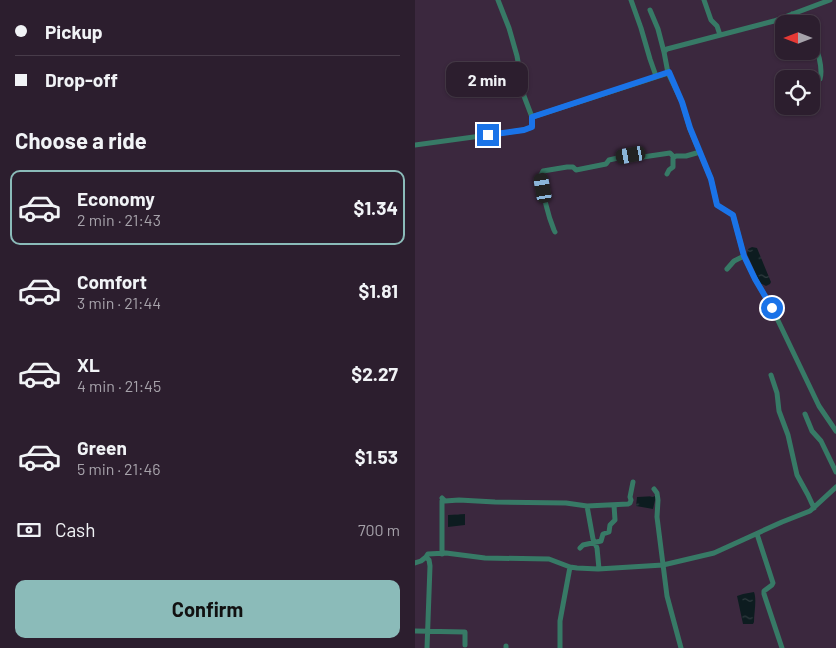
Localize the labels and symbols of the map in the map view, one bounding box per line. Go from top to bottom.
north arrow [775,15,820,60]
callout: 2 min [447,62,529,98]
route end [477,124,499,146]
car [614,145,647,165]
car [533,172,552,204]
route start [761,297,783,319]

